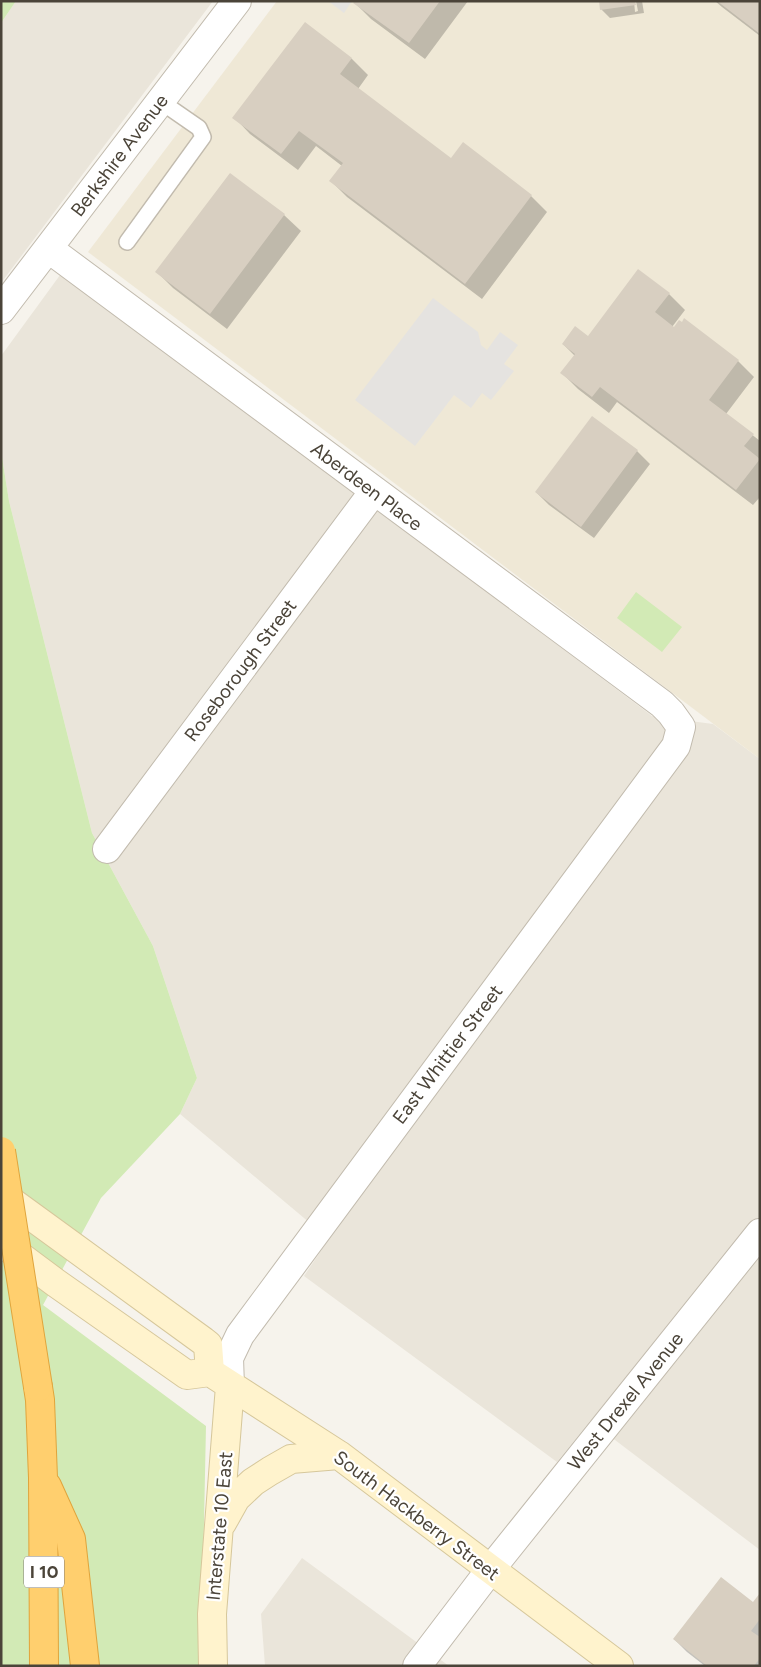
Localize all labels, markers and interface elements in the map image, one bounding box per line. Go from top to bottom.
street label: Berkshire Avenue [66,90,173,221]
street label: Aberdeen Place [306,437,427,536]
street label: Roseborough Street [179,595,301,746]
street label: East Whittier Street [388,980,507,1128]
street label: West Drexel Avenue [563,1328,688,1475]
street label: South Hackberry Street [329,1446,504,1585]
street label: Interstate 10 East [202,1451,237,1601]
road number: I 10 [24,1556,64,1588]

